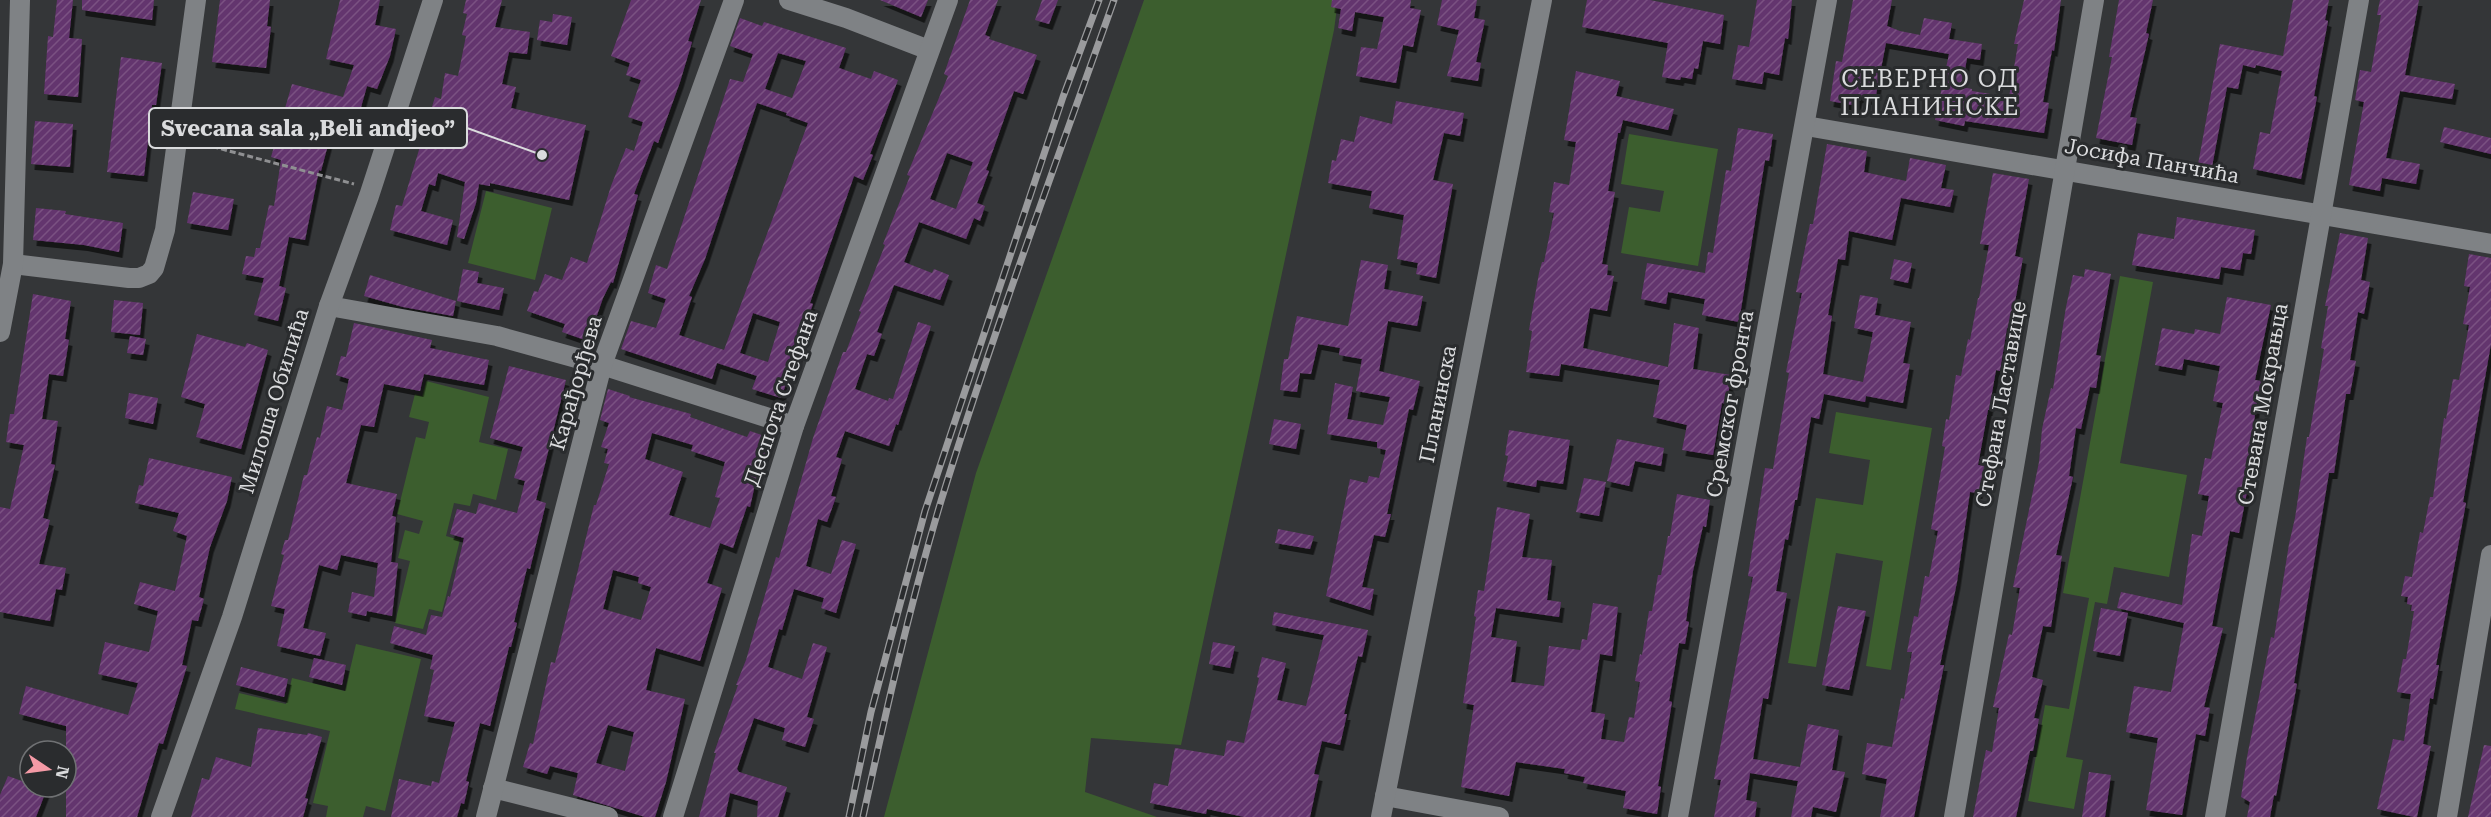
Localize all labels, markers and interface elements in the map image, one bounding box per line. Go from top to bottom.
district label: СЕВЕРНО ОД ПЛАНИНСКЕ [1840,65,2020,121]
callout: Svecana sala „Beli andjeo” [149,108,467,148]
text: Svecana sala „Beli andjeo” [161,116,455,141]
street label: Јосифа Панчића [2063,134,2242,188]
street label: Стефана Ластавице [1971,299,2031,509]
street label: Стевана Мокрањца [2233,301,2293,507]
street label: Милоша Обилића [234,305,314,497]
street label: Деспота Стефана [740,306,823,489]
street label: Сремског фронта [1702,308,1758,499]
street label: Карађорђева [545,312,607,453]
street label: Планинска [1415,343,1461,465]
north arrow [18,739,78,799]
text: N [51,764,73,780]

